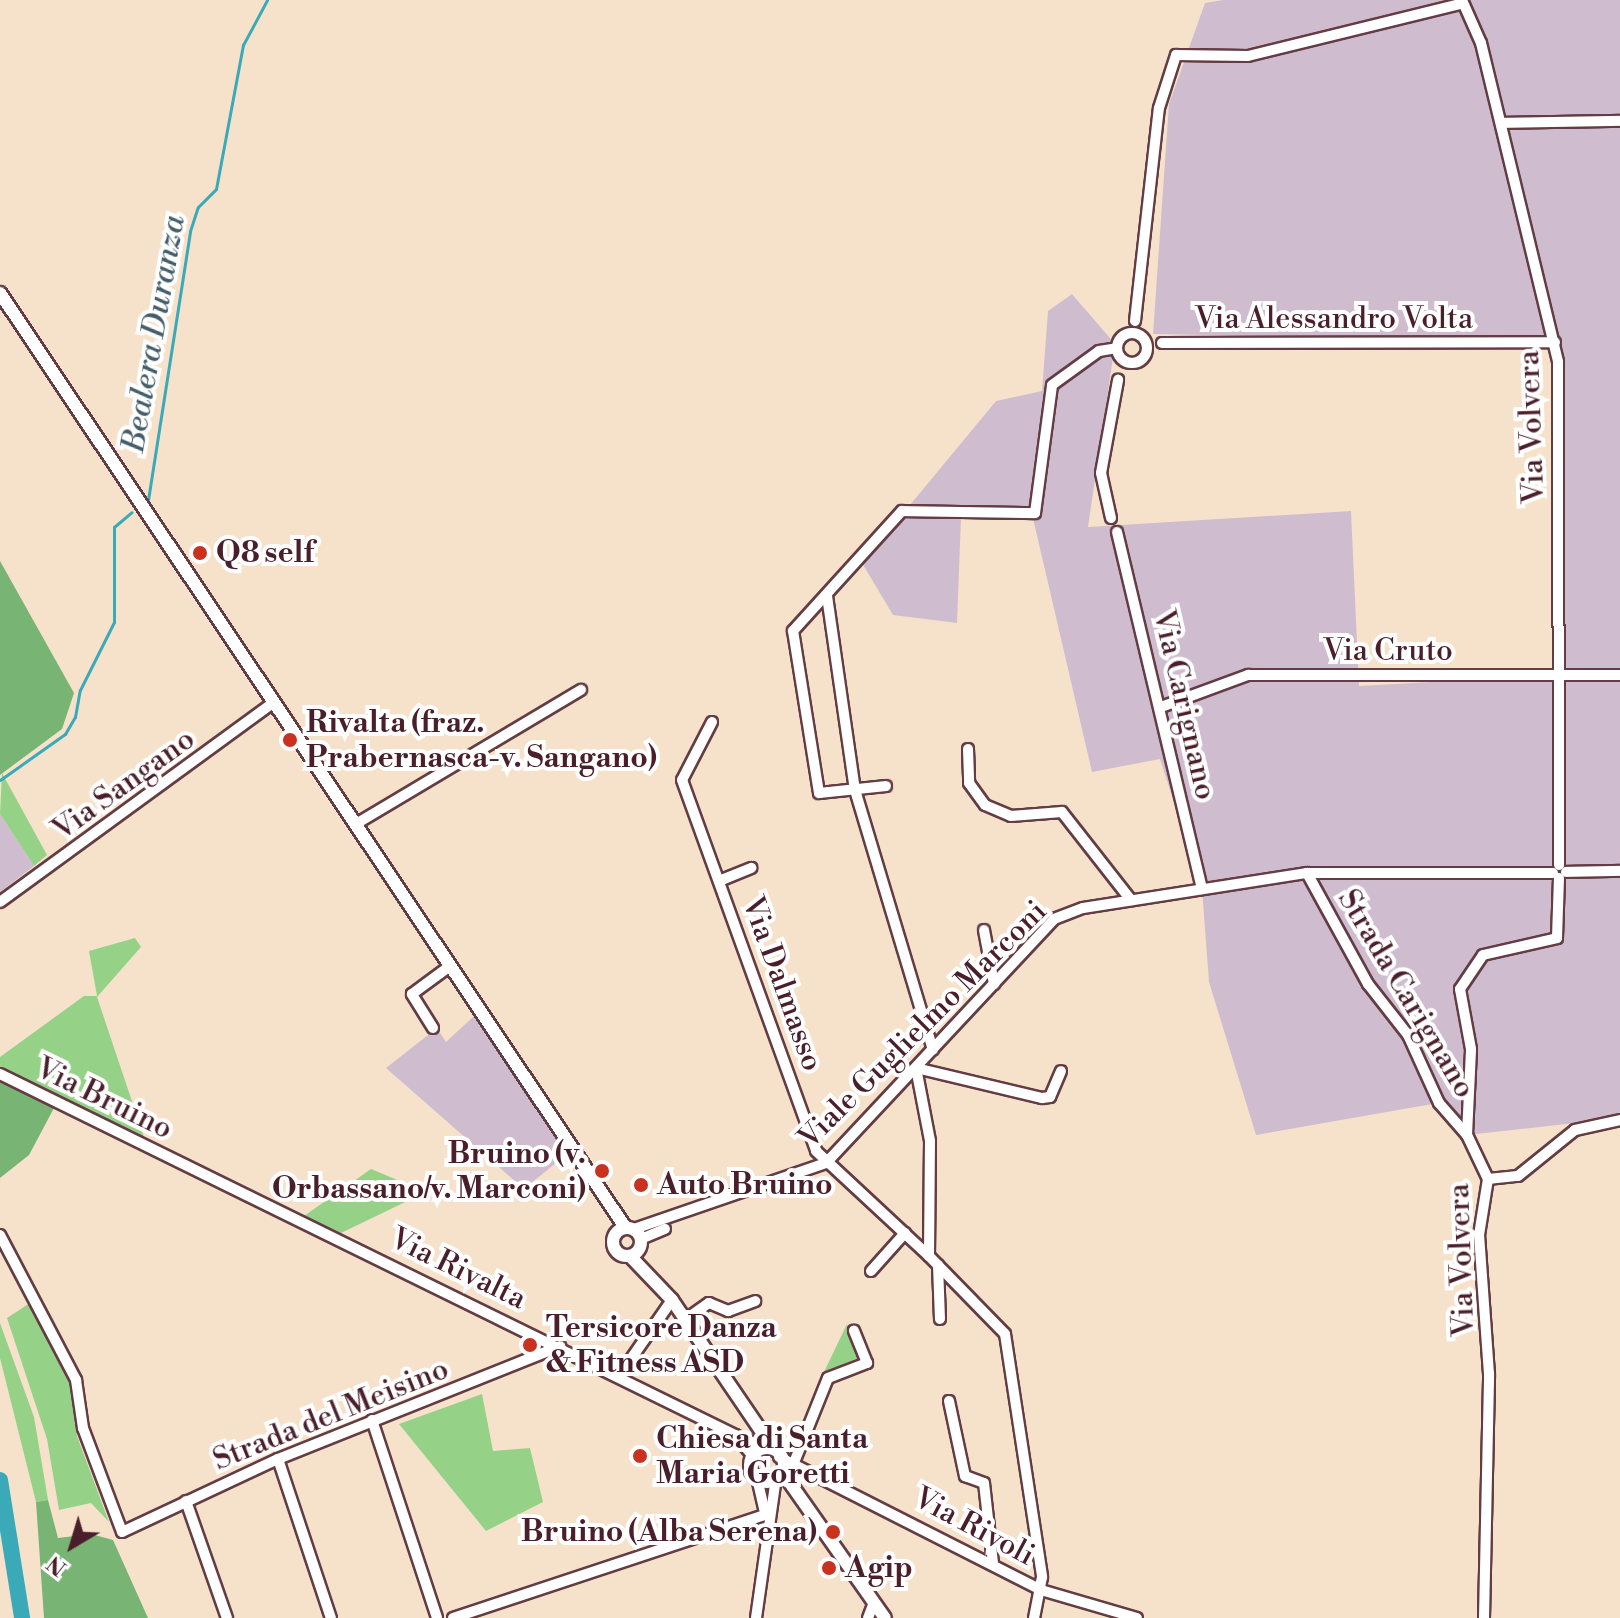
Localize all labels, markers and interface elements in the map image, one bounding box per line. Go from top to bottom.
water label: Bealera Duranza [114,212,194,456]
street label: Via Alessandro Volta [1195,301,1473,337]
street label: Via Volvera [1511,350,1553,504]
place label: Q8 self [216,535,314,571]
marker: Q8 self [191,544,209,562]
street label: Via Carignano [1145,607,1223,803]
street label: Via Cruto [1323,633,1453,669]
place label: Rivalta (fraz. Prabernasca-v. Sangano) [306,705,657,776]
street label: Via Sangano [46,721,202,849]
marker: Rivalta (fraz. Prabernasca-v. Sangano) [281,731,299,749]
street label: Strada Carignano [1330,883,1482,1105]
street label: Via Dalmasso [734,892,830,1076]
street label: Viale Guglielmo Marconi [791,893,1055,1157]
street label: Via Bruino [30,1050,178,1148]
place label: Bruino (v. Orbassano/v. Marconi) [272,1136,586,1206]
marker: Bruino (v. Orbassano/v. Marconi) [593,1162,611,1180]
place label: Auto Bruino [657,1167,833,1203]
marker: Auto Bruino [632,1176,650,1194]
street label: Via Volvera [1441,1183,1483,1337]
street label: Via Rivalta [384,1221,532,1317]
place label: Tersicore Danza & Fitness ASD [546,1310,777,1380]
marker: Tersicore Danza & Fitness ASD [521,1336,539,1354]
street label: Strada del Meisino [208,1351,454,1479]
place label: Chiesa di Santa Maria Goretti [656,1421,868,1492]
marker: Chiesa di Santa Maria Goretti [631,1447,649,1465]
street label: Via Rivoli [908,1480,1040,1574]
north arrow [32,1506,112,1586]
place label: Bruino (Alba Serena) [521,1514,817,1550]
marker: Bruino (Alba Serena) [824,1523,842,1541]
text: N [42,1549,72,1581]
place label: Agip [845,1550,913,1586]
marker: Agip [820,1559,838,1577]

